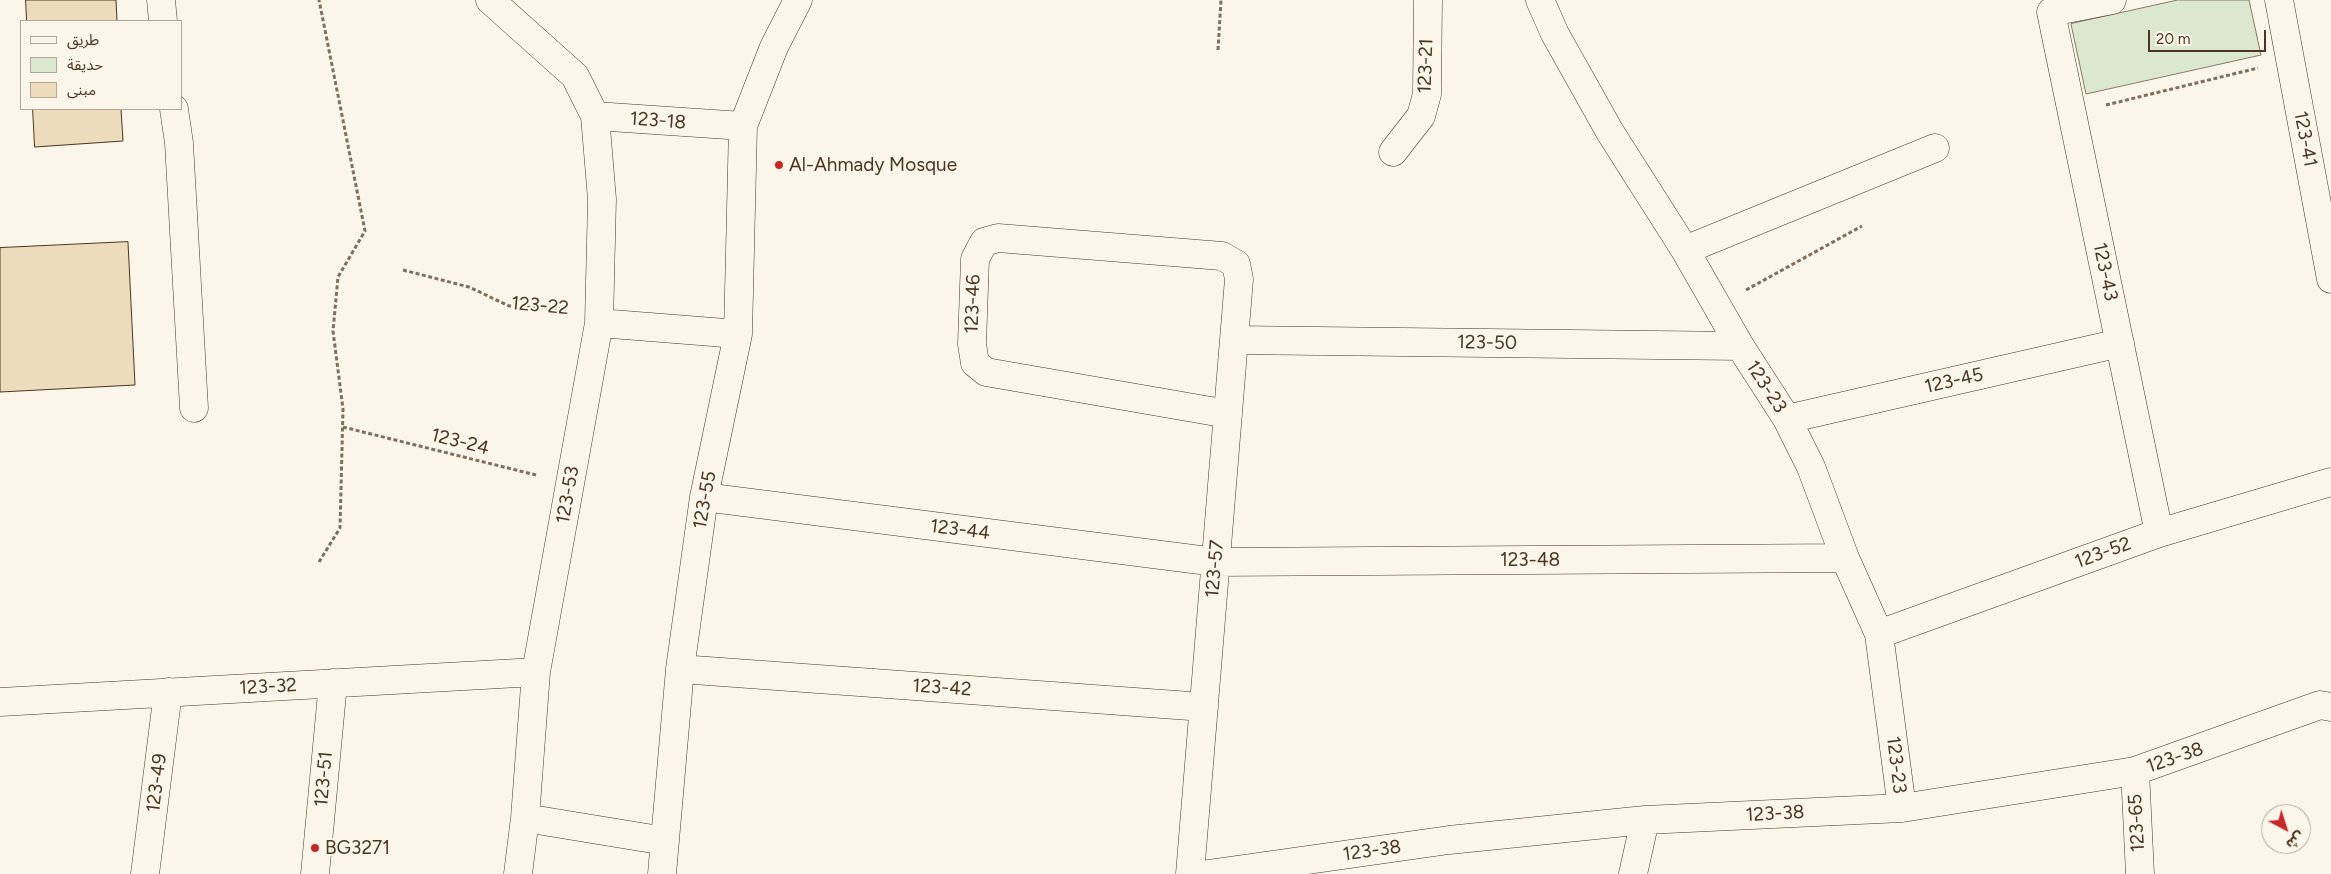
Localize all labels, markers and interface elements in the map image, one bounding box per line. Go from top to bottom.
legend [20,20,182,110]
scale bar [2151,20,2268,52]
text: 20 m [2156,30,2190,48]
text: طريق [67,31,99,49]
street label: 123-21 [1414,38,1438,94]
text: حديقة [67,56,103,74]
text: مبنى [67,81,96,99]
street label: 123-18 [629,108,687,134]
street label: 123-41 [2288,109,2322,169]
place label: Al-Ahmady Mosque [789,154,957,176]
marker: Al-Ahmady Mosque [773,159,785,171]
street label: 123-43 [2088,241,2122,303]
street label: 123-46 [961,274,985,334]
street label: 123-22 [510,292,570,320]
street label: 123-50 [1457,331,1517,355]
street label: 123-23 [1741,357,1791,417]
street label: 123-45 [1922,363,1986,399]
street label: 123-24 [429,424,491,460]
street label: 123-53 [552,464,584,526]
street label: 123-55 [689,469,721,531]
street label: 123-44 [929,515,991,545]
street label: 123-52 [2072,532,2134,574]
street label: 123-57 [1201,539,1229,599]
street label: 123-48 [1500,549,1560,571]
street label: 123-32 [239,674,297,700]
street label: 123-42 [912,675,972,701]
street label: 123-23 [1881,735,1911,795]
street label: 123-38 [2144,738,2206,778]
street label: 123-51 [310,750,338,808]
street label: 123-49 [142,752,172,814]
street label: 123-65 [2124,793,2150,853]
street label: 123-38 [1745,801,1805,827]
north arrow [2261,804,2311,854]
text: ش [2283,827,2308,853]
street label: 123-38 [1341,836,1403,866]
place label: BG3271 [325,837,390,859]
marker: BG3271 [309,842,321,854]

